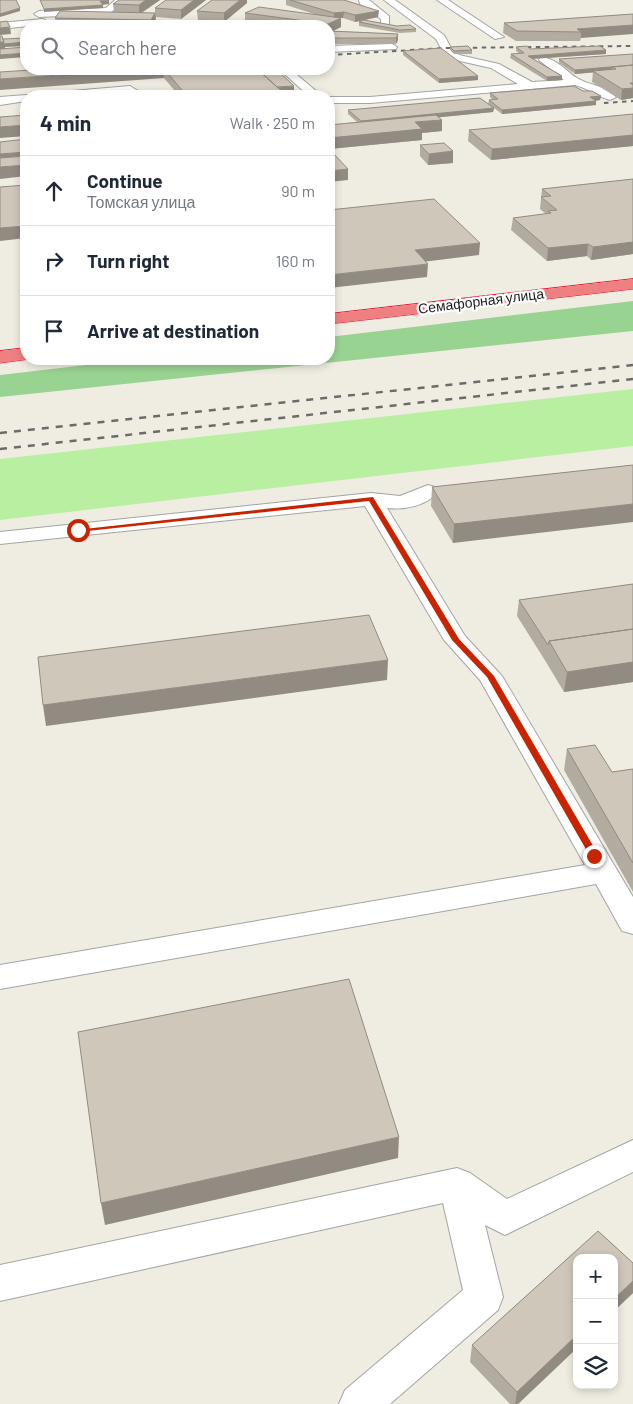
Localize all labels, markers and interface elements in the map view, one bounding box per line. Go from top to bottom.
search box [20,20,335,75]
icon: search [38,34,66,62]
text: Search here [78,36,177,59]
text: 4 min [40,110,91,135]
text: Walk · 250 m [230,113,315,132]
text: Continue [87,169,163,192]
icon: ahead [40,177,68,205]
text: 90 m [281,181,315,200]
text: Томская улица [87,192,196,211]
icon: right [40,247,68,275]
text: Turn right [87,249,169,272]
text: 160 m [276,251,315,270]
street label: Семафорная улица [417,284,545,317]
icon: arrive [40,317,68,345]
text: Arrive at destination [87,319,259,342]
route start [67,519,90,542]
route end [583,845,606,868]
map controls [573,1254,618,1389]
button: + [573,1254,618,1299]
button: − [573,1299,618,1344]
button: layers [573,1344,618,1389]

